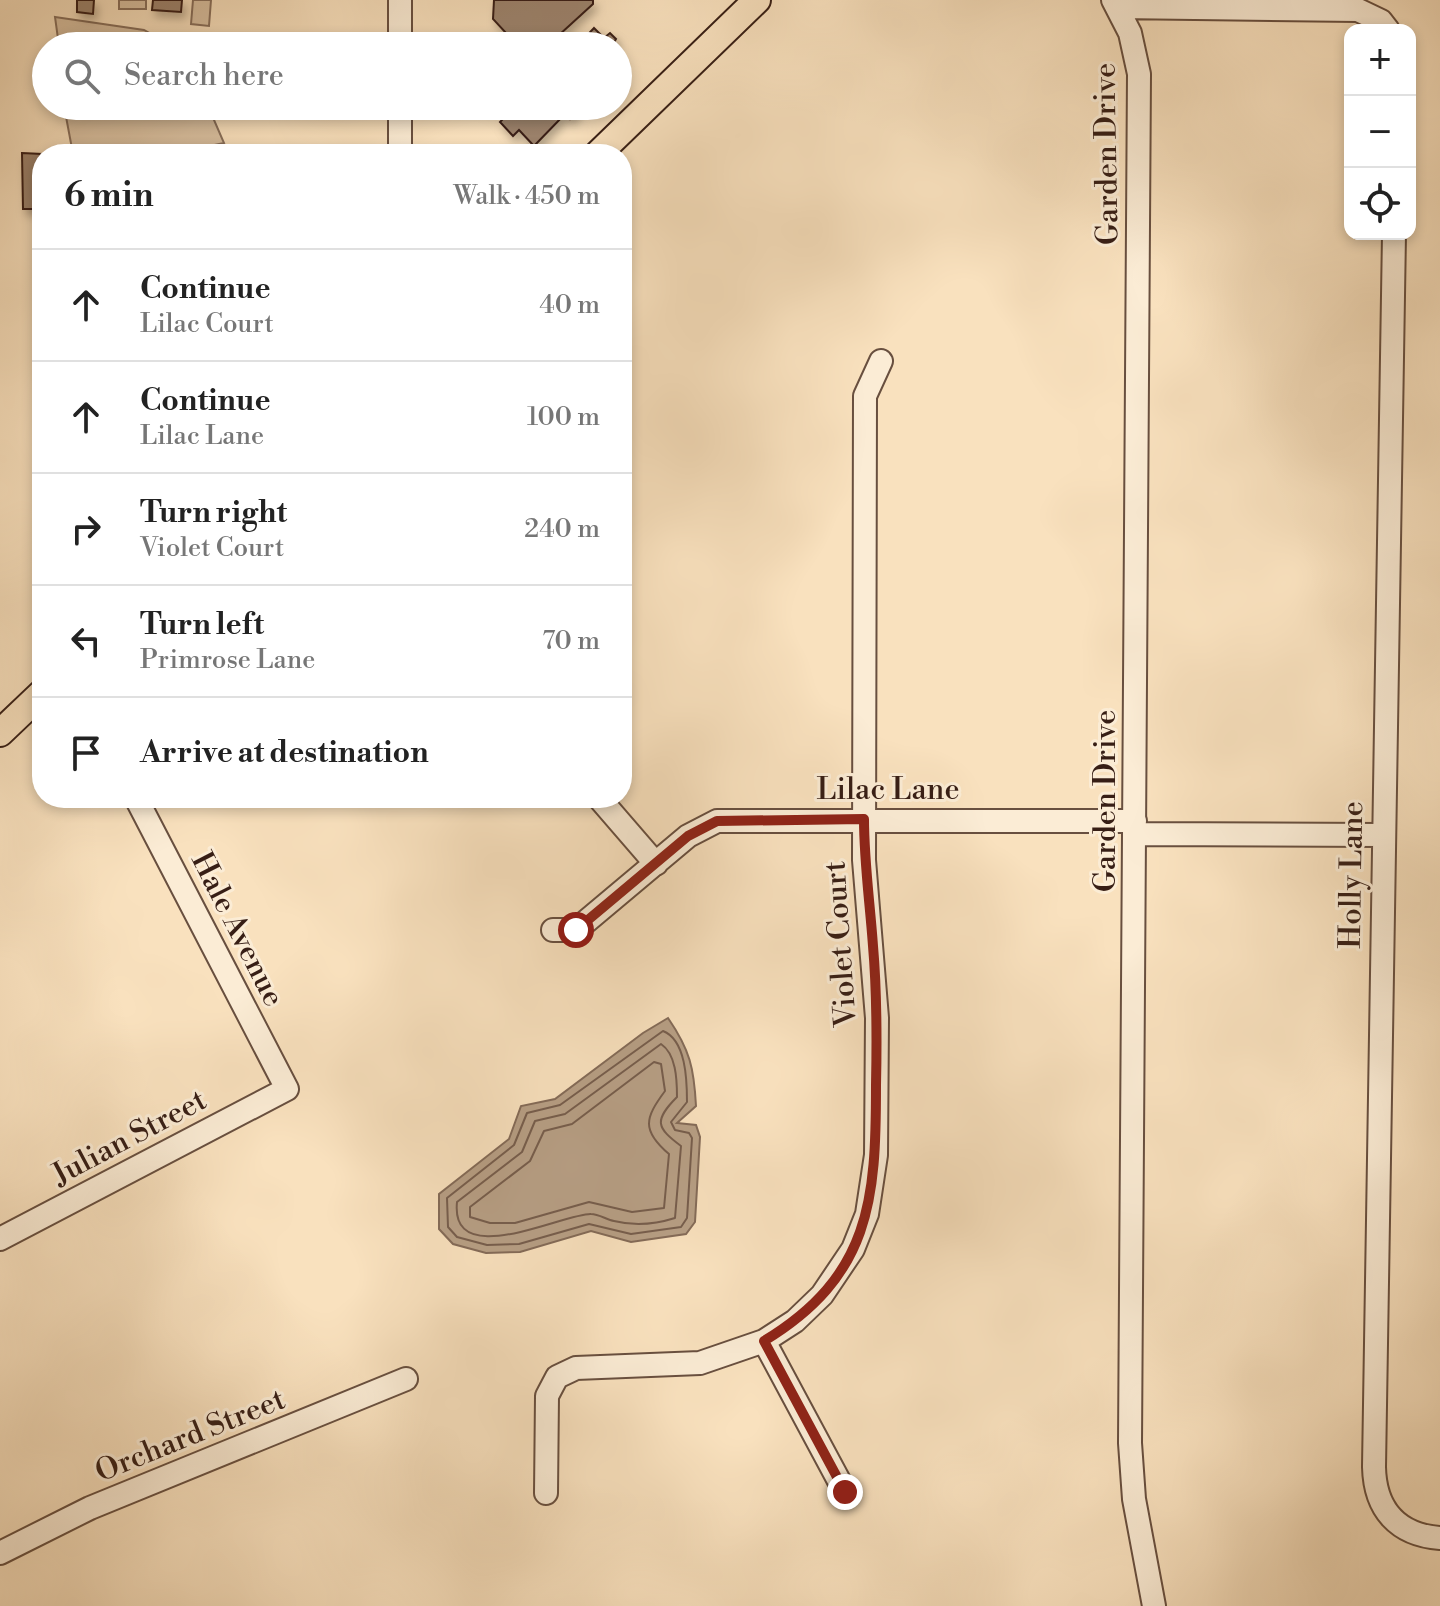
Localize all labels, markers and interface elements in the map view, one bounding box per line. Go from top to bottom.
map controls [1344,24,1416,240]
button: + [1344,24,1416,96]
search box [32,32,632,120]
icon: search [60,54,104,98]
text: Search here [124,57,284,95]
street label: Garden Drive [1086,62,1128,246]
button: − [1344,96,1416,168]
button: locate [1344,168,1416,240]
text: 6 min [64,175,154,217]
text: Walk · 450 m [453,180,600,212]
text: Continue [140,270,271,308]
icon: ahead [64,283,108,327]
text: 40 m [539,289,600,321]
text: Lilac Court [140,308,274,340]
text: Continue [140,382,271,420]
icon: ahead [64,395,108,439]
text: 100 m [527,401,600,433]
text: Lilac Lane [140,420,264,452]
text: Turn right [140,494,287,532]
icon: right [64,507,108,551]
text: 240 m [524,513,600,545]
text: Violet Court [140,532,284,564]
text: Turn left [140,606,264,644]
icon: left [64,619,108,663]
text: 70 m [542,625,600,657]
text: Primrose Lane [140,644,315,676]
street label: Garden Drive [1087,710,1125,892]
icon: arrive [64,731,108,775]
text: Arrive at destination [140,734,429,772]
street label: Lilac Lane [816,771,960,809]
street label: Holly Lane [1332,801,1372,949]
street label: Hale Avenue [182,846,292,1013]
street label: Violet Court [816,859,866,1029]
route start [558,912,594,948]
street label: Julian Street [45,1081,214,1195]
street label: Orchard Street [90,1380,291,1491]
route end [827,1474,863,1510]

